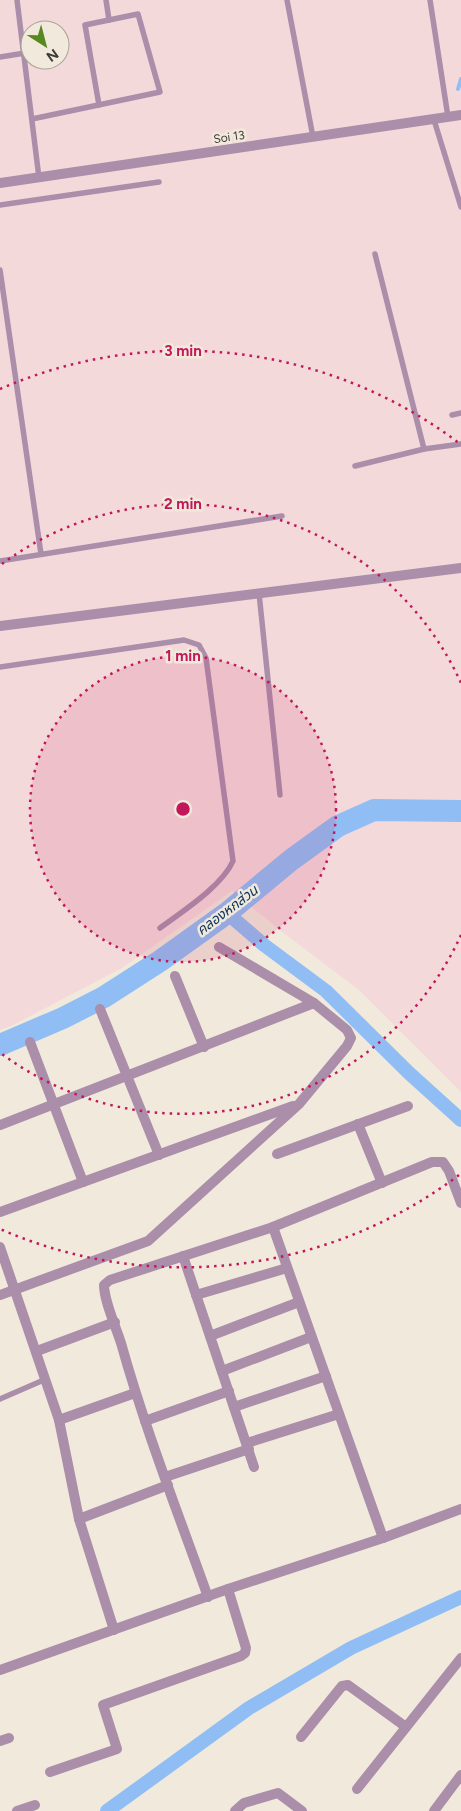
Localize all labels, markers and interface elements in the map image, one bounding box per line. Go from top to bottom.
north arrow [20,20,70,70]
text: N [43,45,62,65]
street label: Soi 13 [212,128,246,146]
text: 3 min [164,342,202,360]
text: 2 min [164,495,202,513]
text: 1 min [165,647,201,665]
centre of rings [174,800,192,818]
water label: คลองหกส่วน [193,881,262,939]

